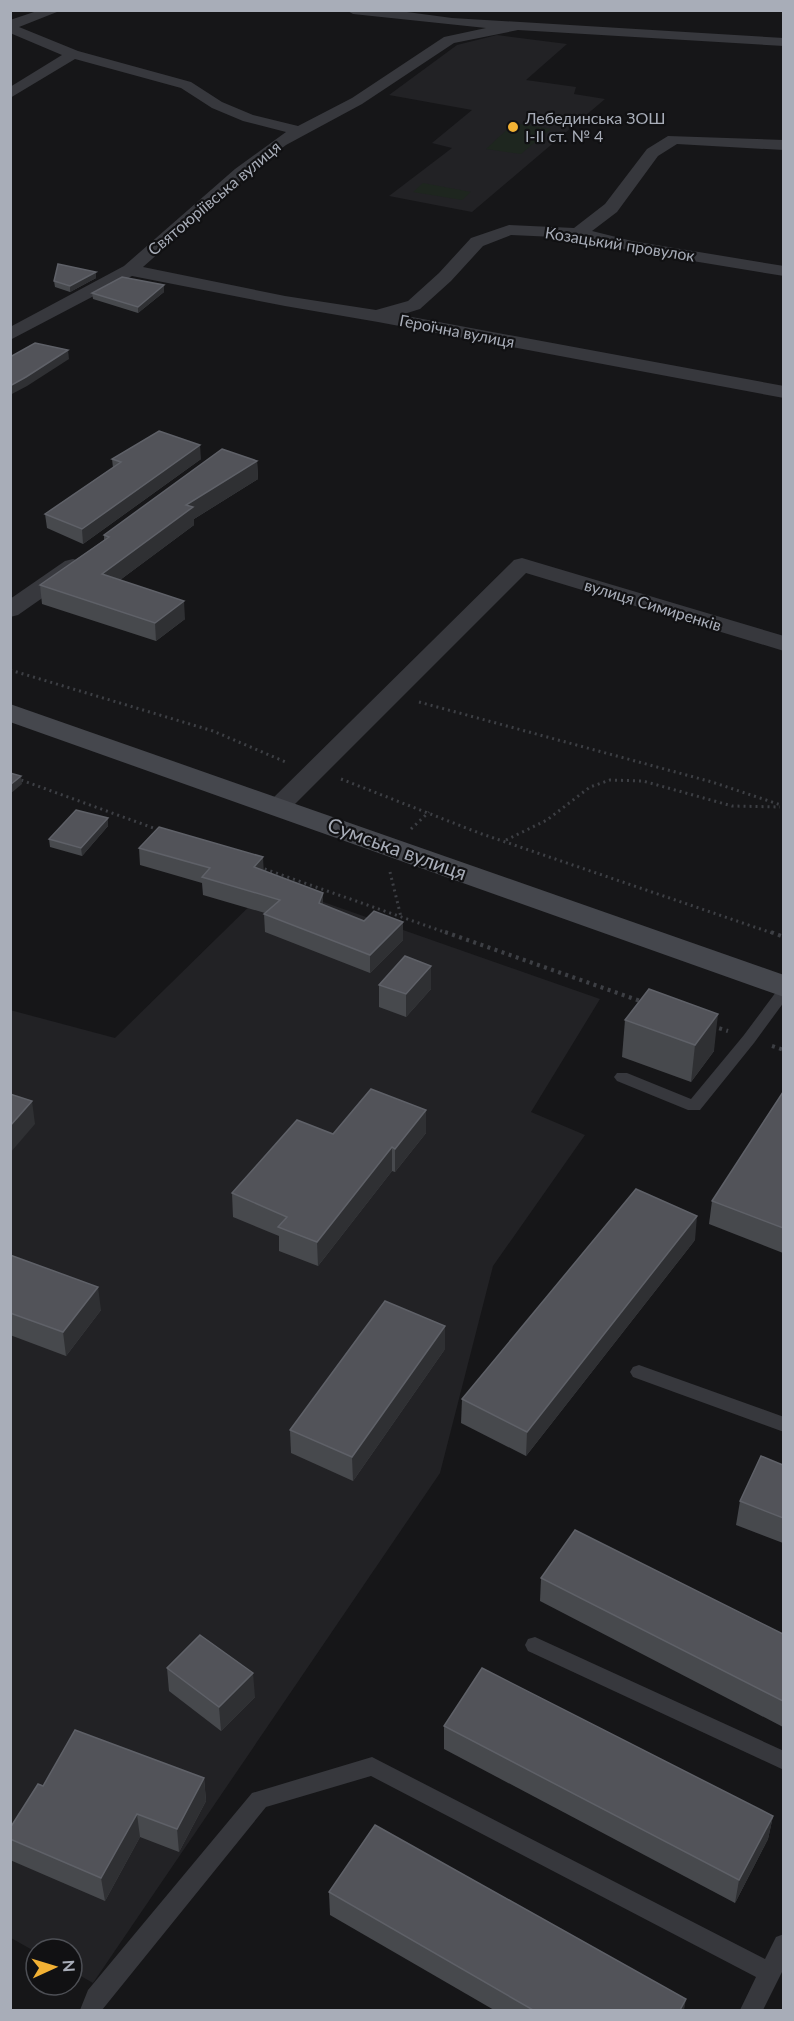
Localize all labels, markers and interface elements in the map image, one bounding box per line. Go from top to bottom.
place label: Лебединська ЗОШ І-ІІ ст. № 4 [524,108,666,145]
marker: Лебединська ЗОШ І-ІІ ст. № 4 [506,120,520,134]
street label: Святоюріївська вулиця [143,137,284,259]
street label: Козацький провулок [544,222,697,265]
street label: Героїчна вулиця [398,310,516,351]
street label: вулиця Симиренків [582,575,724,634]
street label: Сумська вулиця [325,812,470,884]
north arrow [24,1937,84,1997]
text: N [60,1959,79,1973]

